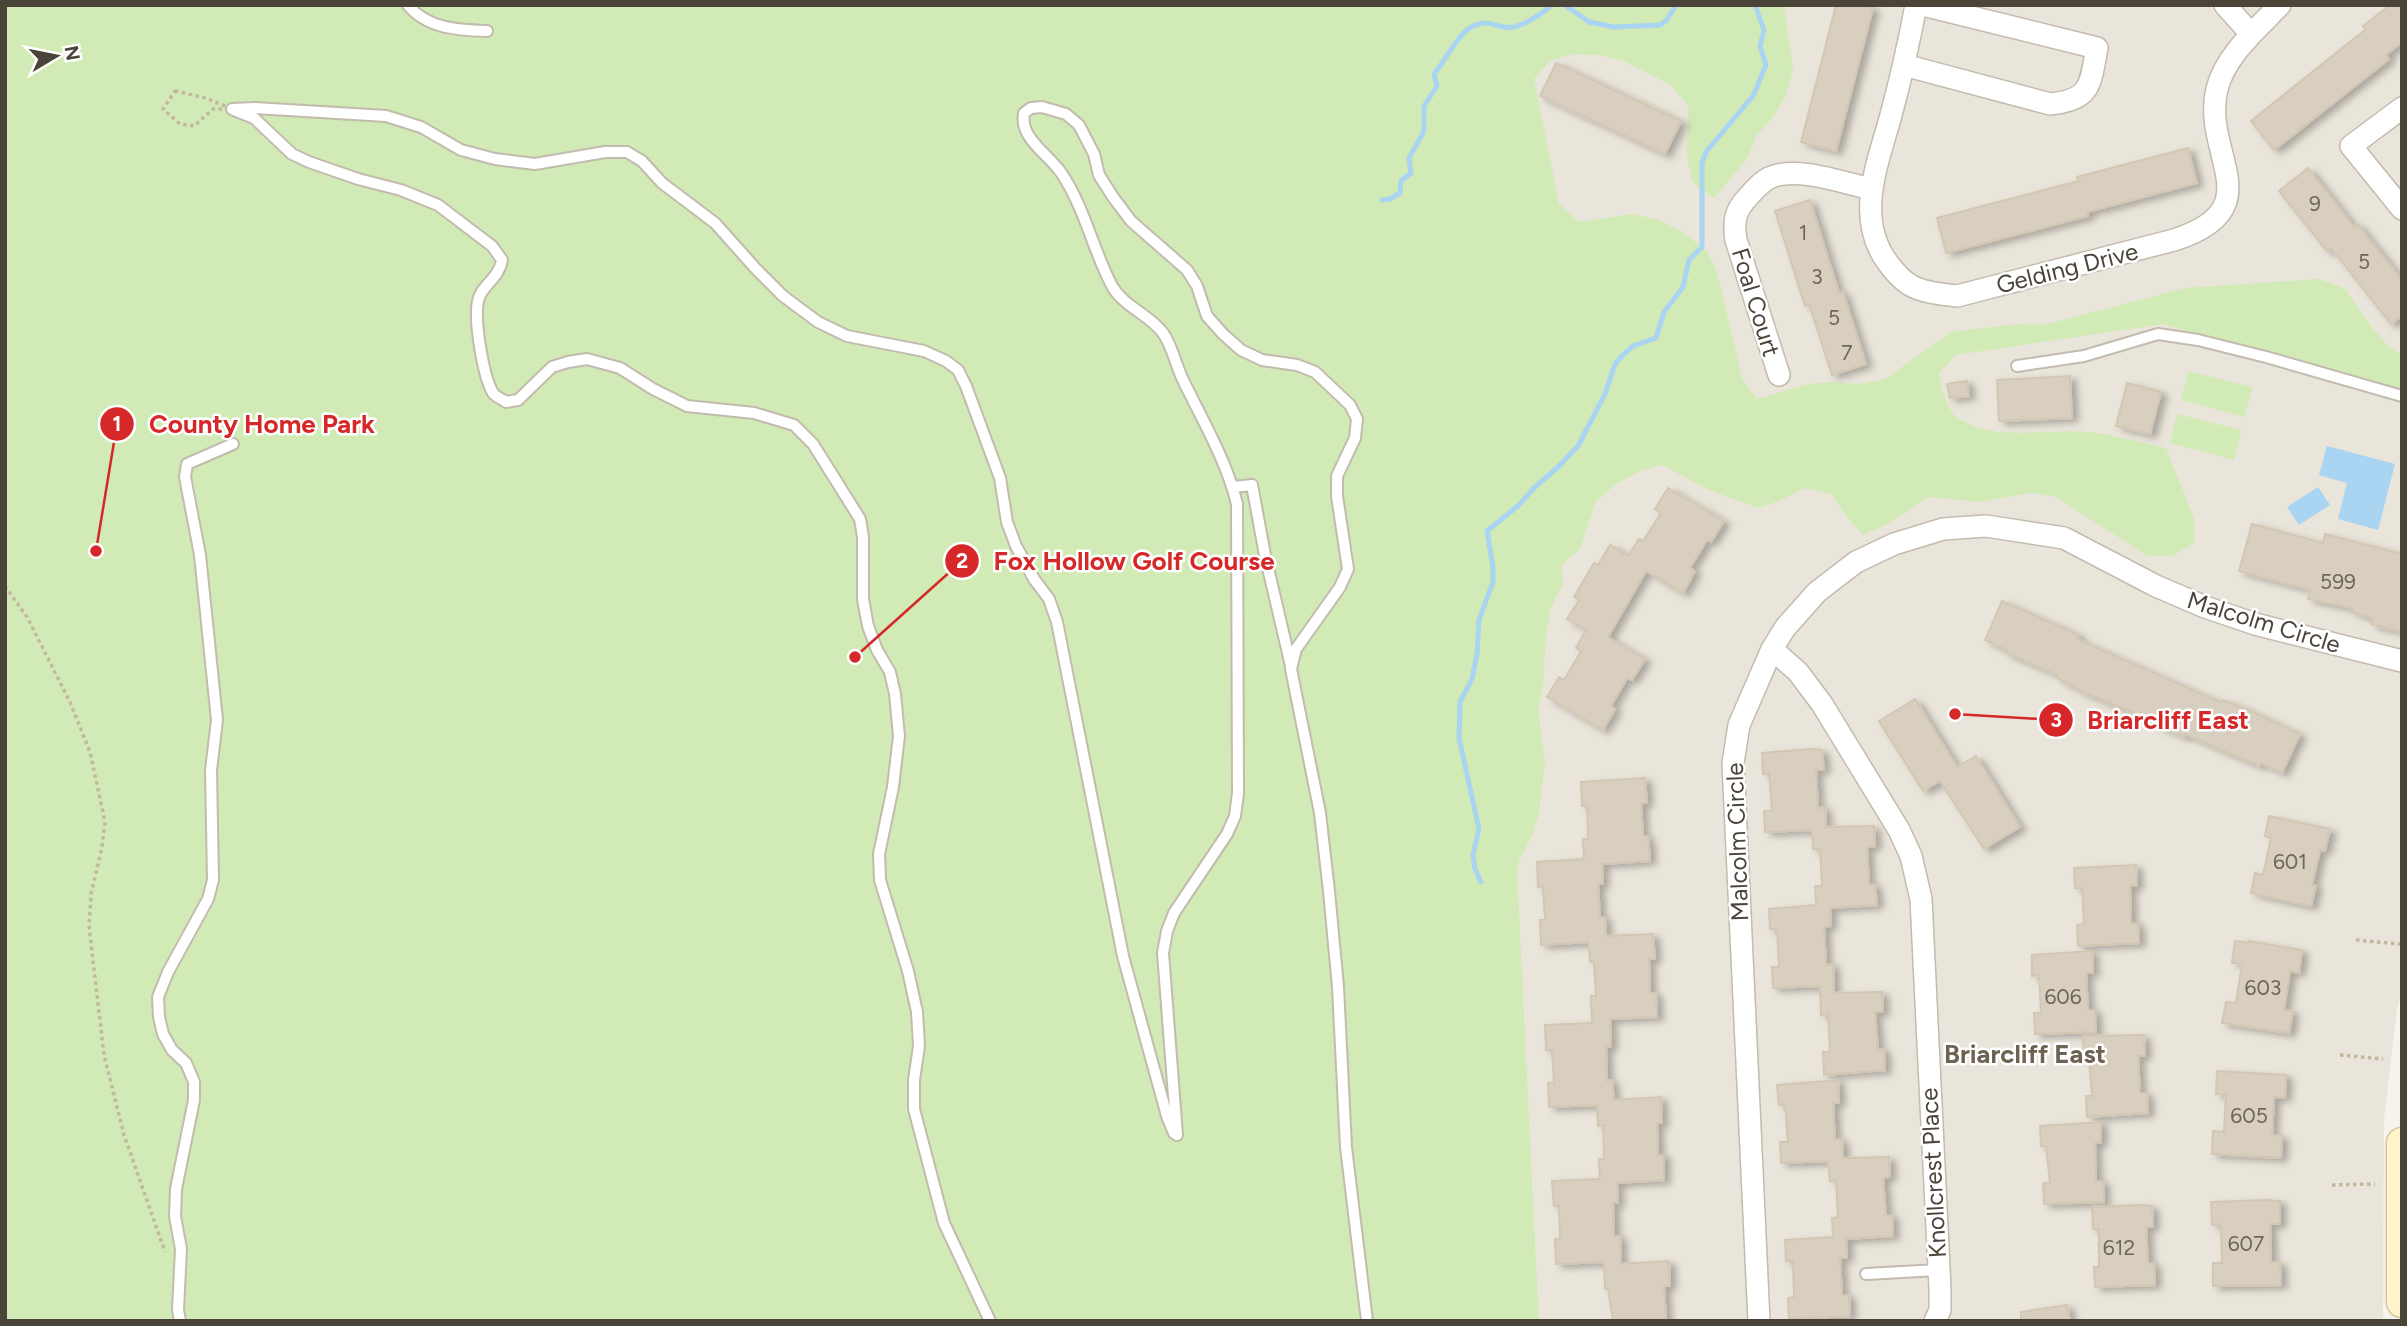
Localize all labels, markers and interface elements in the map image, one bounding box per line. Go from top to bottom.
north arrow [21,21,91,91]
text: N [60,44,85,62]
house number: 9 [2309,191,2321,216]
house number: 1 [1799,220,1807,245]
street label: Gelding Drive [1993,236,2141,300]
street label: Foal Court [1726,244,1786,360]
house number: 5 [2358,249,2370,274]
house number: 3 [1811,264,1823,289]
house number: 5 [1828,305,1840,330]
house number: 7 [1841,340,1853,365]
callout: County Home Park [100,400,389,447]
text: County Home Park [149,408,375,440]
text: 1 [113,411,121,436]
callout: Fox Hollow Golf Course [944,537,1288,584]
text: Fox Hollow Golf Course [993,545,1275,577]
text: 2 [956,548,968,573]
house number: 599 [2320,569,2356,594]
street label: Malcolm Circle [2184,585,2344,659]
callout: Briarcliff East [2038,696,2263,743]
text: Briarcliff East [2087,704,2249,736]
text: 3 [2050,707,2062,732]
street label: Malcolm Circle [1720,762,1754,922]
house number: 601 [2273,849,2307,874]
house number: 603 [2245,975,2281,1000]
house number: 606 [2044,984,2082,1009]
district label: Briarcliff East [1944,1038,2106,1070]
street label: Knollcrest Place [1914,1087,1952,1259]
house number: 605 [2230,1103,2268,1128]
house number: 607 [2228,1231,2264,1256]
house number: 612 [2103,1235,2135,1260]

